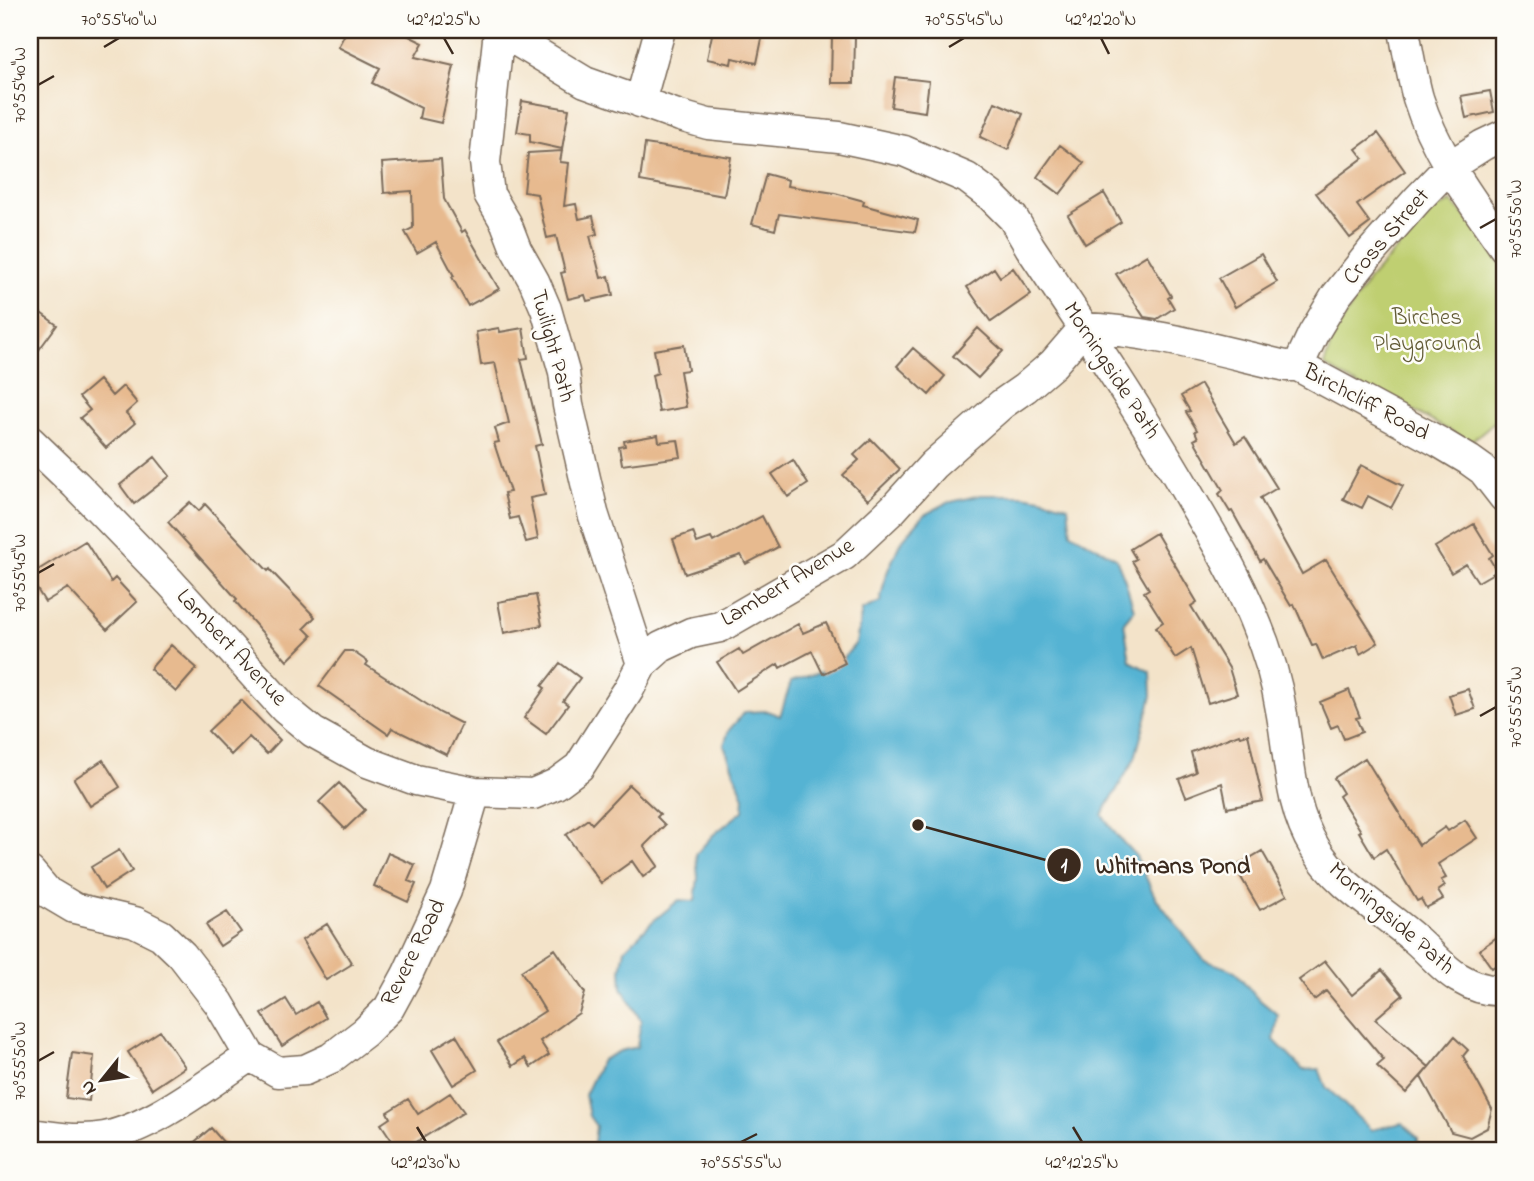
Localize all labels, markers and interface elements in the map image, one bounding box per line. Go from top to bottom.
text: 70°55'40"W [81,8,157,34]
text: 42°12'25"N [407,8,481,34]
text: 70°55'45"W [925,8,1003,34]
text: 42°12'20"N [1066,8,1136,34]
text: 70°55'40"W [8,47,34,123]
text: 70°55'50"W [1504,180,1530,258]
street label: Cross Street [1336,181,1439,293]
street label: Twilight Path [520,286,583,406]
street label: Morningside Path [1053,296,1168,447]
park label: Birches Playground [1373,302,1481,363]
street label: Birchcliff Road [1296,355,1435,450]
street label: Lambert Avenue [715,530,862,636]
text: 70°55'45"W [8,534,34,612]
street label: Lambert Avenue [168,582,295,715]
text: 70°55'55"W [1504,666,1530,748]
callout: Whitmans Pond [1047,842,1264,887]
text: Whitmans Pond [1096,850,1251,885]
text: 1 [1061,852,1068,882]
street label: Morningside Path [1320,855,1461,984]
street label: Revere Road [373,894,455,1012]
text: 70°55'50"W [8,1022,34,1100]
north arrow [66,1044,136,1114]
text: N [74,1075,104,1100]
text: 42°12'30"N [391,1151,461,1177]
text: 70°55'55"W [700,1151,782,1177]
text: 42°12'25"N [1045,1151,1119,1177]

